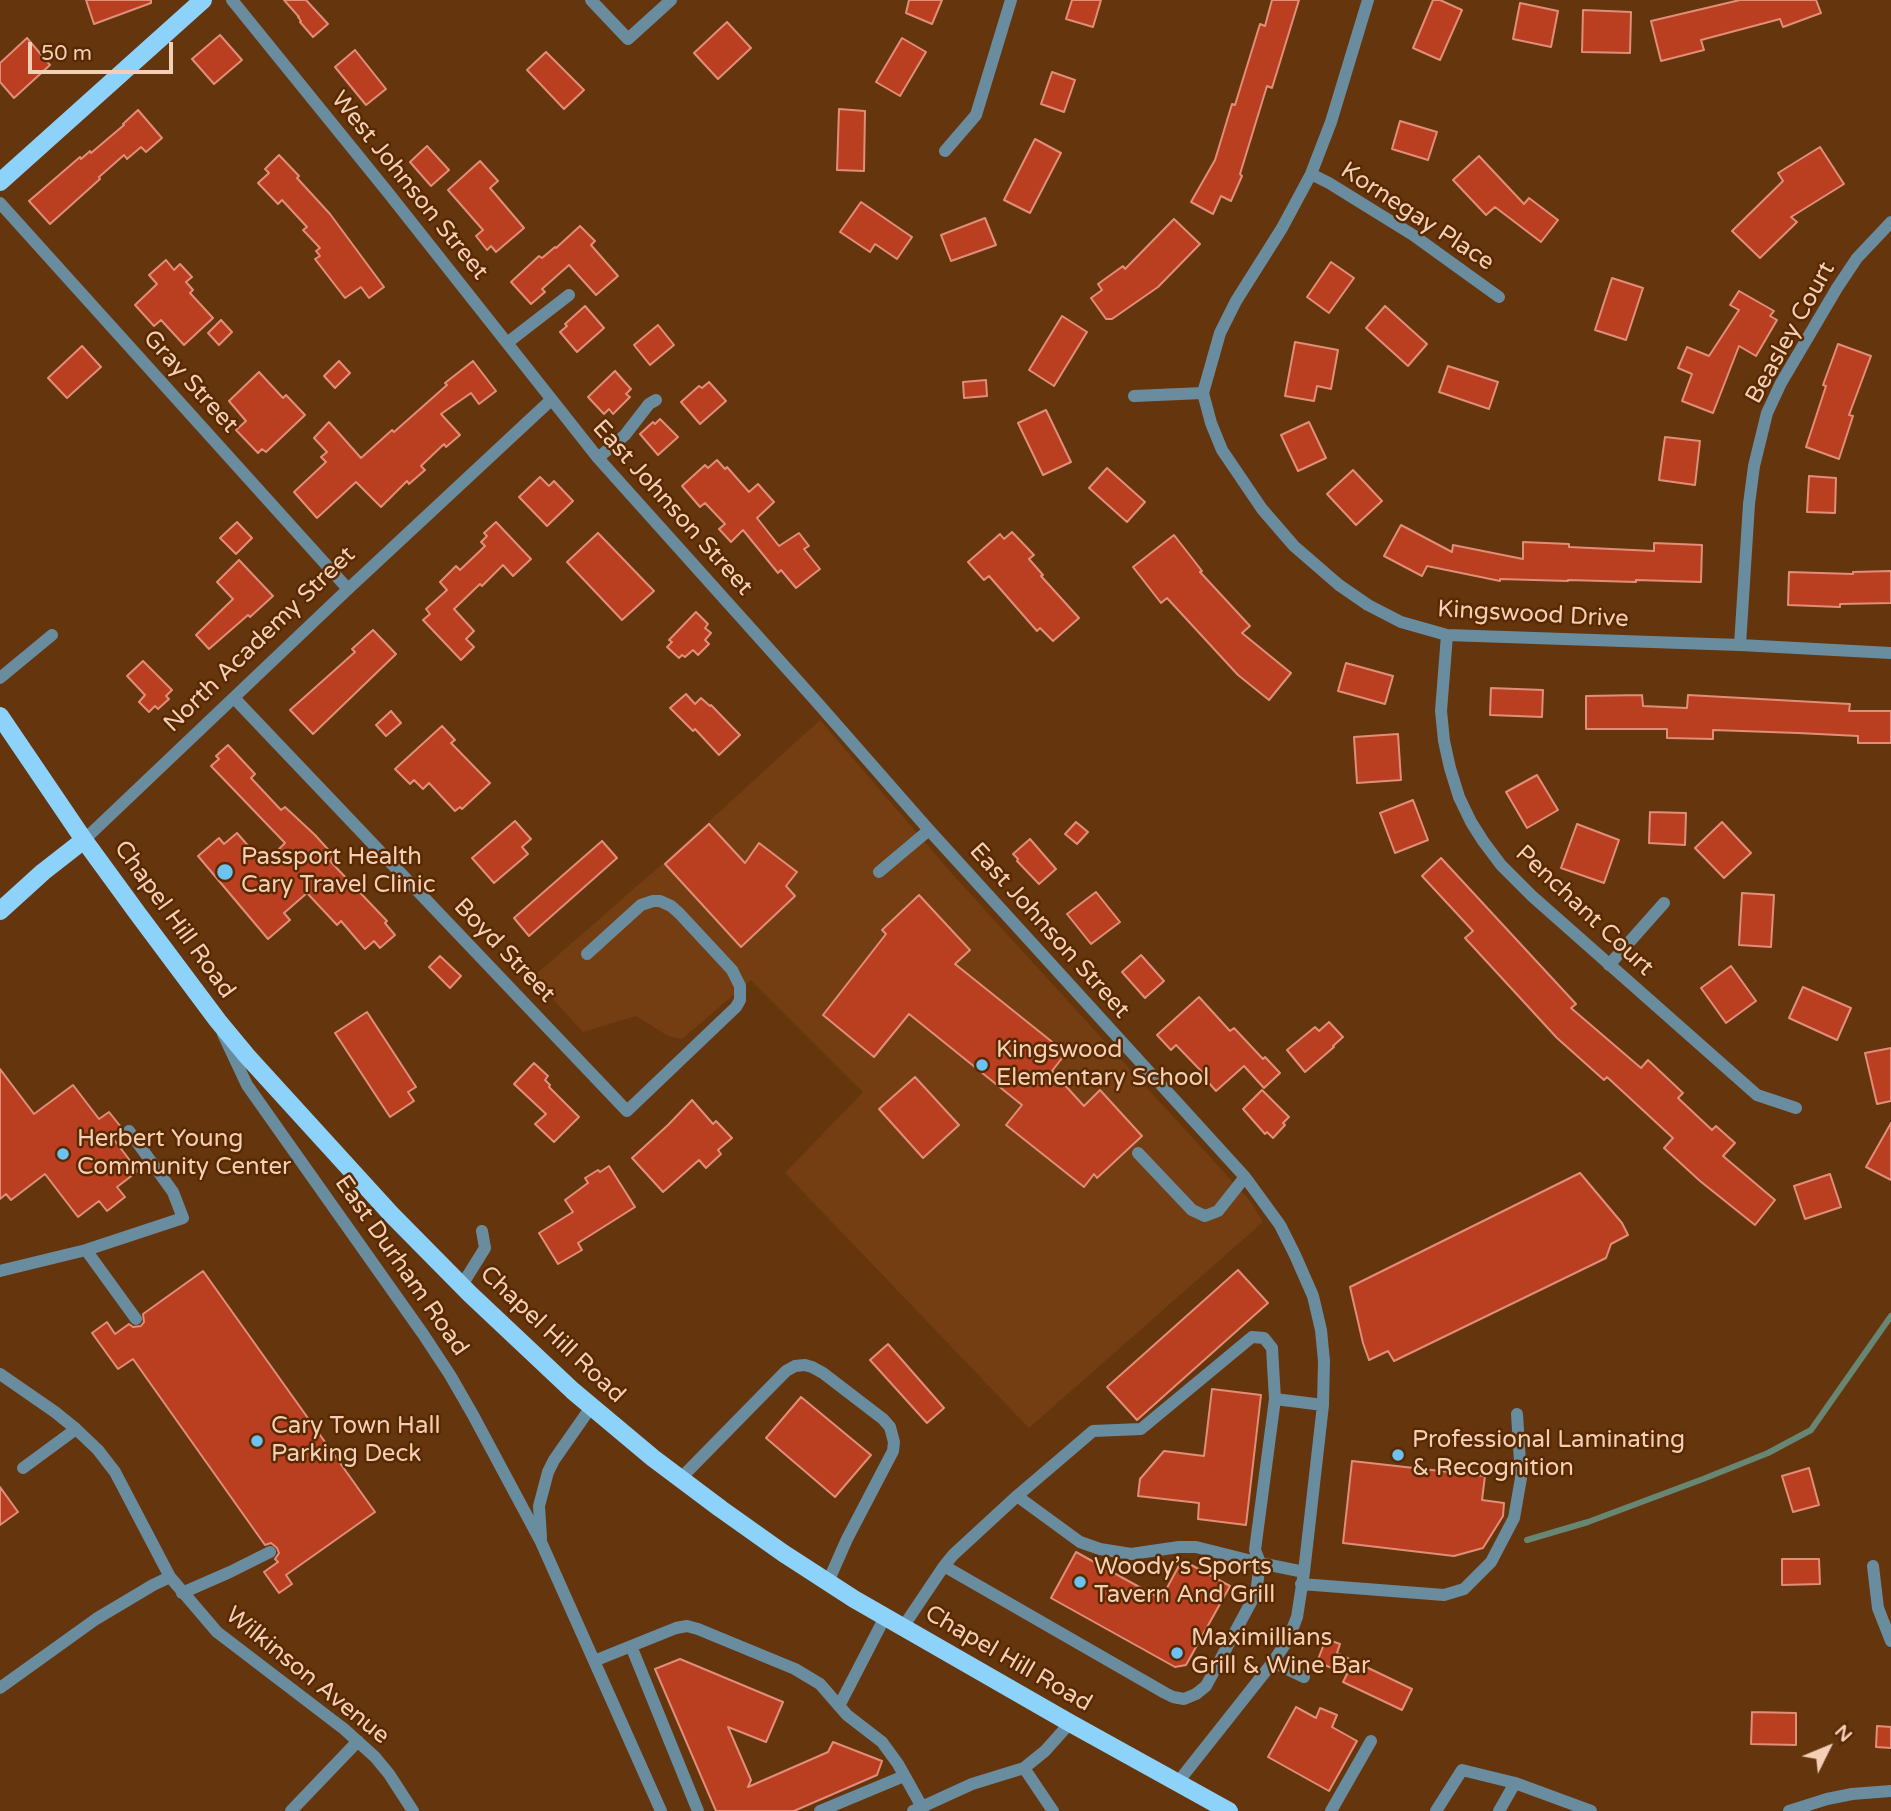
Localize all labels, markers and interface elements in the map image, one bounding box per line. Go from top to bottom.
scale bar [32,28,177,72]
text: 50 m [41,41,92,66]
street label: West Johnson Street [324,86,494,286]
street label: Kornegay Place [1335,157,1499,277]
street label: Beasley Court [1740,257,1842,409]
street label: Gray Street [136,325,244,439]
street label: East Johnson Street [586,414,758,602]
street label: North Academy Street [158,541,362,739]
street label: Kingswood Drive [1436,596,1630,634]
street label: Chapel Hill Road [107,835,241,1005]
street label: East Johnson Street [963,837,1135,1025]
street label: Penchant Court [1509,840,1659,982]
place label: Passport Health Cary Travel Clinic [241,844,435,900]
marker: Passport Health Cary Travel Clinic [215,862,235,882]
street label: Boyd Street [447,893,561,1009]
place label: Kingswood Elementary School [996,1037,1209,1093]
marker: Kingswood Elementary School [974,1057,990,1073]
place label: Herbert Young Community Center [77,1126,291,1182]
marker: Herbert Young Community Center [55,1146,71,1162]
street label: East Durham Road [328,1170,474,1362]
street label: Chapel Hill Road [473,1260,631,1410]
place label: Cary Town Hall Parking Deck [271,1413,440,1469]
place label: Professional Laminating & Recognition [1412,1427,1685,1483]
marker: Cary Town Hall Parking Deck [249,1433,265,1449]
marker: Professional Laminating & Recognition [1390,1447,1406,1463]
place label: Woody’s Sports Tavern And Grill [1094,1554,1275,1610]
marker: Woody’s Sports Tavern And Grill [1072,1574,1088,1590]
street label: Chapel Hill Road [919,1600,1097,1718]
street label: Wilkinson Avenue [219,1601,395,1751]
place label: Maximillians Grill & Wine Bar [1191,1625,1370,1681]
marker: Maximillians Grill & Wine Bar [1169,1645,1185,1661]
north arrow [1793,1713,1863,1783]
text: N [1830,1721,1857,1747]

